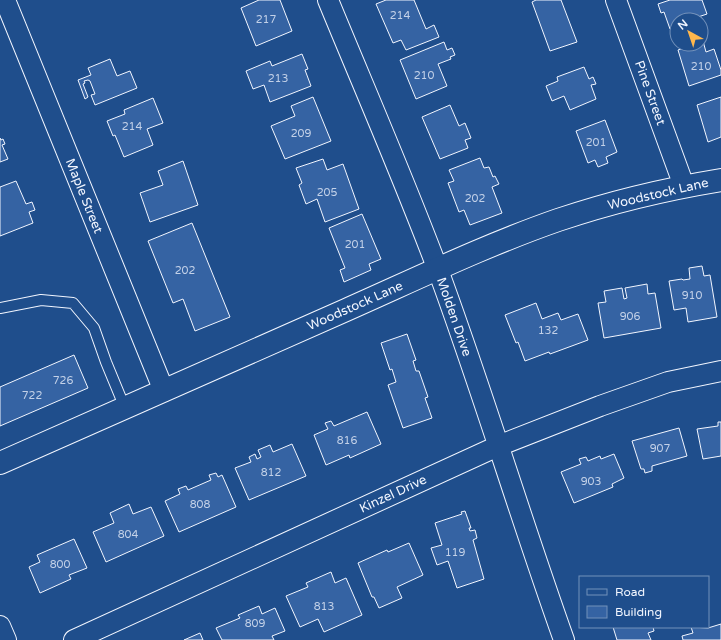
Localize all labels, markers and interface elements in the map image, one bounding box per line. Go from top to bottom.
house number: 214 [390,9,410,22]
north arrow [669,12,709,52]
house number: 217 [256,13,276,26]
text: N [675,17,690,33]
street label: Pine Street [631,58,669,128]
house number: 210 [691,60,711,73]
house number: 210 [414,69,434,82]
house number: 213 [268,72,288,85]
house number: 214 [122,120,142,133]
house number: 209 [291,127,311,140]
house number: 201 [586,136,606,149]
street label: Maple Street [62,156,106,236]
street label: Woodstock Lane [606,175,710,213]
house number: 205 [317,186,337,199]
house number: 202 [465,192,485,205]
house number: 201 [345,238,365,251]
house number: 202 [175,264,195,277]
street label: Molden Drive [433,275,475,359]
street label: Woodstock Lane [305,278,405,334]
house number: 910 [682,289,702,302]
house number: 906 [620,310,640,323]
house number: 132 [538,324,558,337]
house number: 726 [53,374,73,387]
house number: 722 [22,389,42,402]
house number: 816 [337,434,357,447]
house number: 907 [650,442,670,455]
house number: 812 [261,466,281,479]
street label: Kinzel Drive [357,471,429,517]
house number: 903 [581,475,601,488]
house number: 808 [190,498,210,511]
house number: 804 [118,528,138,541]
house number: 119 [445,546,465,559]
house number: 800 [50,558,70,571]
legend [579,576,709,628]
text: Road [615,585,645,599]
house number: 813 [314,600,334,613]
text: Building [615,605,662,619]
house number: 809 [245,617,265,630]

